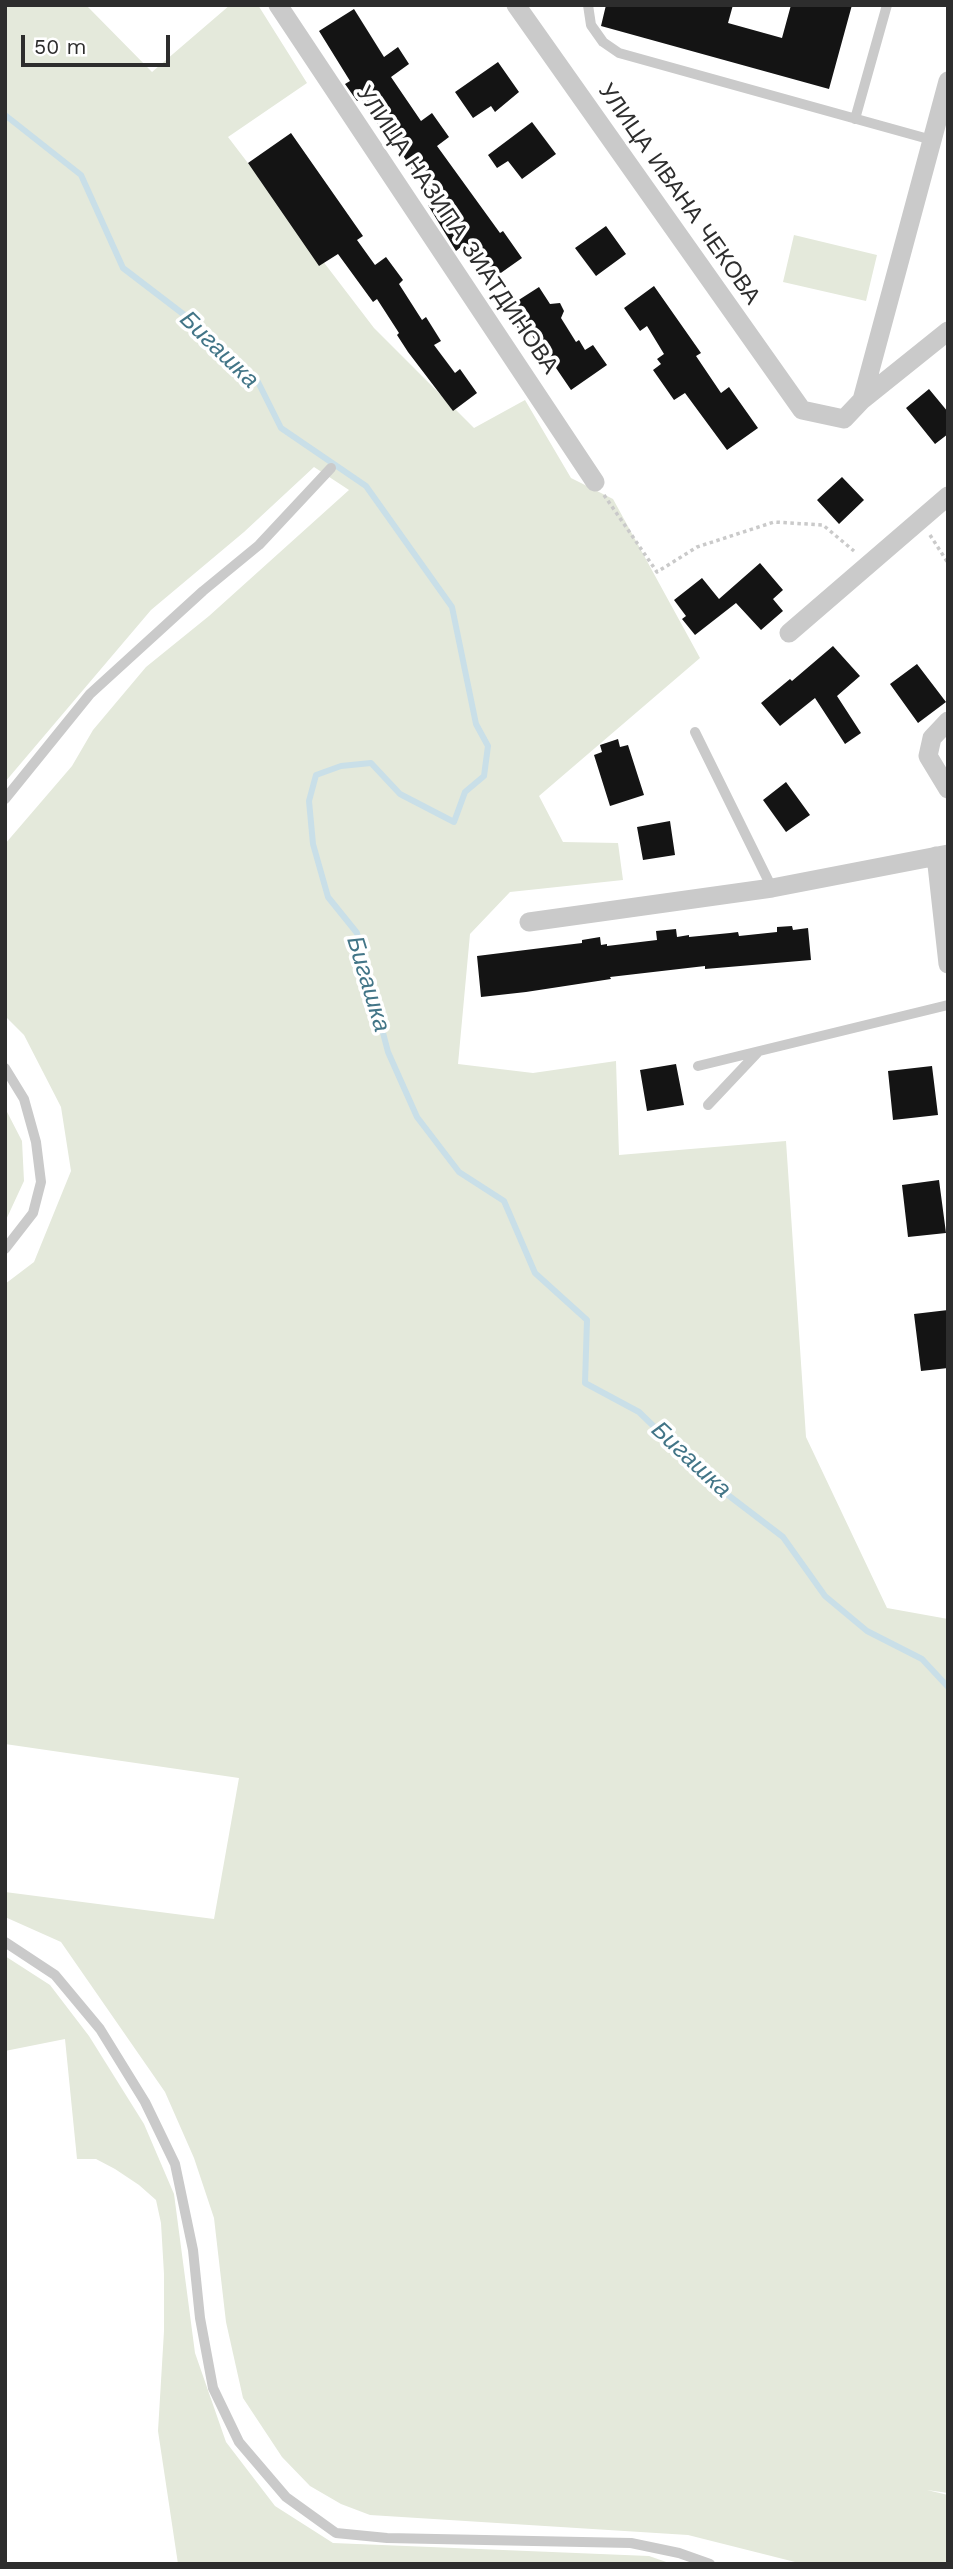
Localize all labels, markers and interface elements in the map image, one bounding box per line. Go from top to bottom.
scale bar [24,21,173,65]
text: 50 m [34,34,86,59]
street label: УЛИЦА ИВАНА ЧЕКОВА [592,78,766,310]
street label: УЛИЦА НАЗИПА ЗИАТДИНОВА [350,81,564,379]
water label: Бигашка [174,305,264,395]
water label: Бигашка [340,933,396,1035]
water label: Бигашка [645,1416,737,1504]

